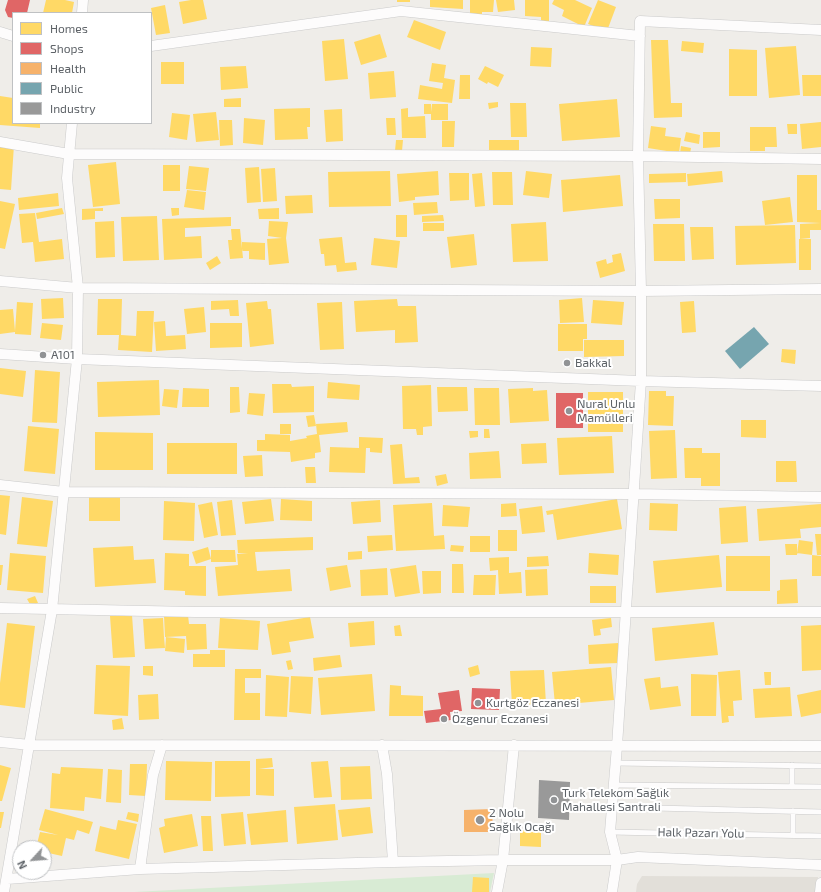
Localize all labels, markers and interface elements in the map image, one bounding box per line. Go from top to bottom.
legend [12,12,152,124]
text: Homes [50,21,88,35]
text: Shops [50,41,84,55]
text: Health [50,61,86,75]
text: Public [50,81,83,95]
text: Industry [50,101,96,115]
place label: A101 [51,348,75,362]
marker: A101 [38,350,48,360]
place label: Bakkal [575,356,611,370]
marker: Bakkal [562,358,572,368]
place label: Nural Unlu Mamülleri [577,397,635,425]
marker: Nural Unlu Mamülleri [564,406,574,416]
place label: Kurtgöz Eczanesi [486,696,579,710]
marker: Kurtgöz Eczanesi [473,698,483,708]
place label: Özgenur Eczanesi [452,712,548,726]
marker: Özgenur Eczanesi [439,714,449,724]
place label: Turk Telekom Sağlık Mahallesi Santrali [562,786,669,814]
marker: Turk Telekom Sağlık Mahallesi Santrali [549,795,559,805]
place label: 2 Nolu Sağlık Ocağı [489,806,555,834]
marker: 2 Nolu Sağlık Ocağı [474,814,486,826]
street label: Halk Pazarı Yolu [657,825,745,841]
north arrow [12,840,52,880]
text: N [14,859,29,871]

